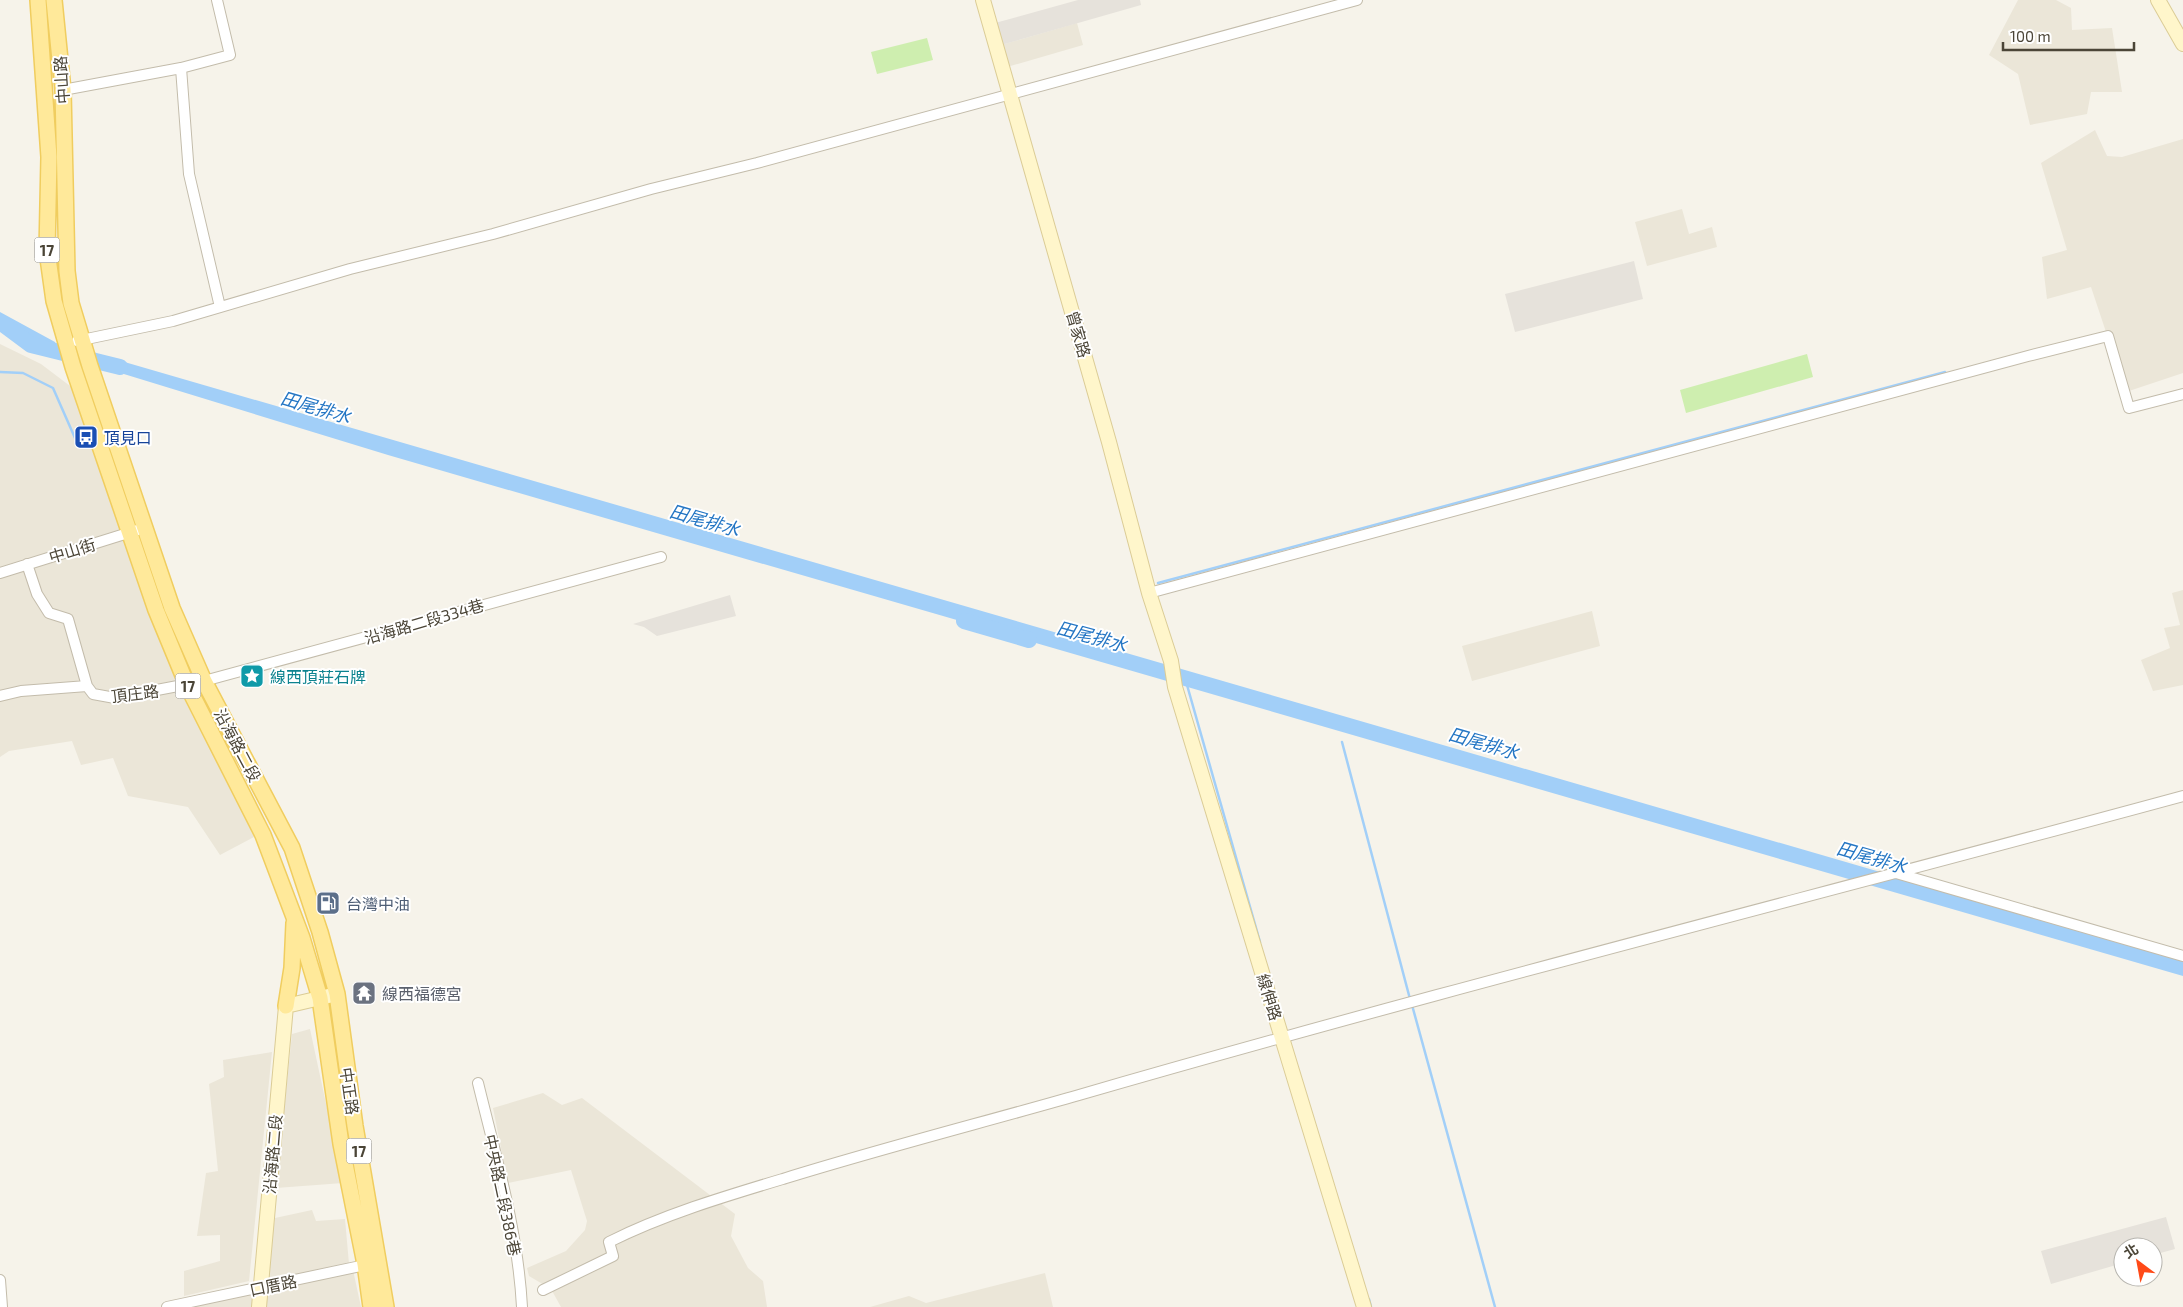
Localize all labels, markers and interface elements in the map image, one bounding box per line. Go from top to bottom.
scale bar [2003,20,2134,52]
text: 100 m [2010,27,2051,45]
street label: 中山路 [50,55,72,105]
road number: 17 [34,238,60,262]
street label: 曾家路 [1063,308,1095,360]
water label: 田尾排水 [278,387,355,428]
bus stop icon: 頂見口 [73,424,99,450]
place label: 頂見口 [104,428,152,447]
water label: 田尾排水 [667,500,744,541]
street label: 中山街 [46,534,98,566]
street label: 沿海路二段334巷 [362,595,486,647]
water label: 田尾排水 [1054,616,1131,656]
place icon: 線西頂莊石牌 [239,663,265,689]
place label: 線西頂莊石牌 [270,667,366,686]
road number: 17 [176,674,200,698]
street label: 頂庄路 [110,681,160,705]
street label: 沿海路二段 [211,705,265,785]
water label: 田尾排水 [1446,723,1523,764]
water label: 田尾排水 [1834,837,1911,878]
fuel station icon: 台灣中油 [315,890,341,916]
place label: 台灣中油 [346,894,410,913]
street label: 線伸路 [1254,971,1286,1023]
temple icon: 線西福德宮 [351,980,377,1006]
place label: 線西福德宮 [382,984,462,1003]
street label: 中正路 [337,1066,363,1116]
street label: 沿海路二段 [259,1113,285,1195]
street label: 中央路二段386巷 [481,1132,525,1258]
road number: 17 [346,1138,372,1164]
north arrow [2113,1237,2163,1287]
text: 北 [2120,1240,2141,1261]
street label: 口厝路 [248,1271,298,1299]

